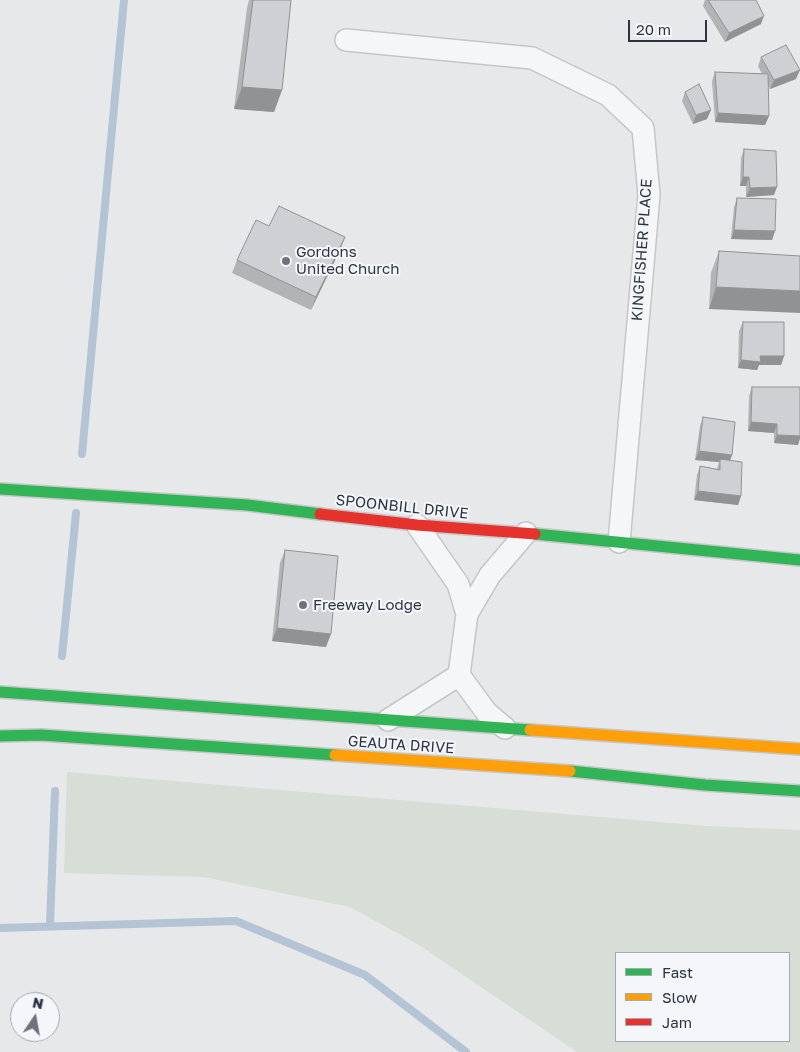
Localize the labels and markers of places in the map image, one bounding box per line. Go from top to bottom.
place label: Gordons United Church [296,243,399,278]
marker: Gordons United Church [280,255,292,267]
place label: Freeway Lodge [313,596,422,614]
marker: Freeway Lodge [297,599,309,611]

